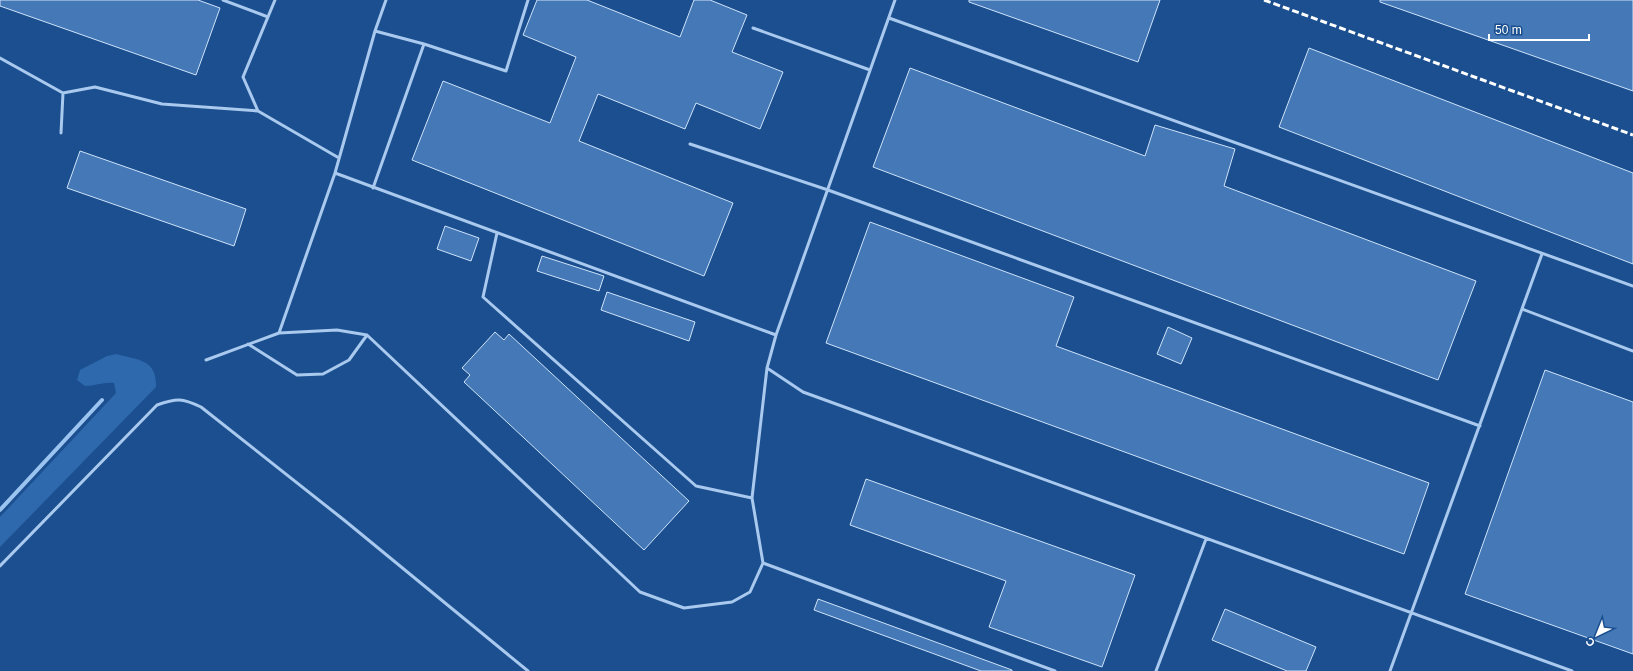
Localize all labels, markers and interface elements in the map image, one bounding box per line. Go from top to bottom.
scale bar [1489,16,1589,42]
text: 50 m [1495,23,1522,37]
north arrow [1577,615,1617,655]
text: С [1583,635,1597,649]

